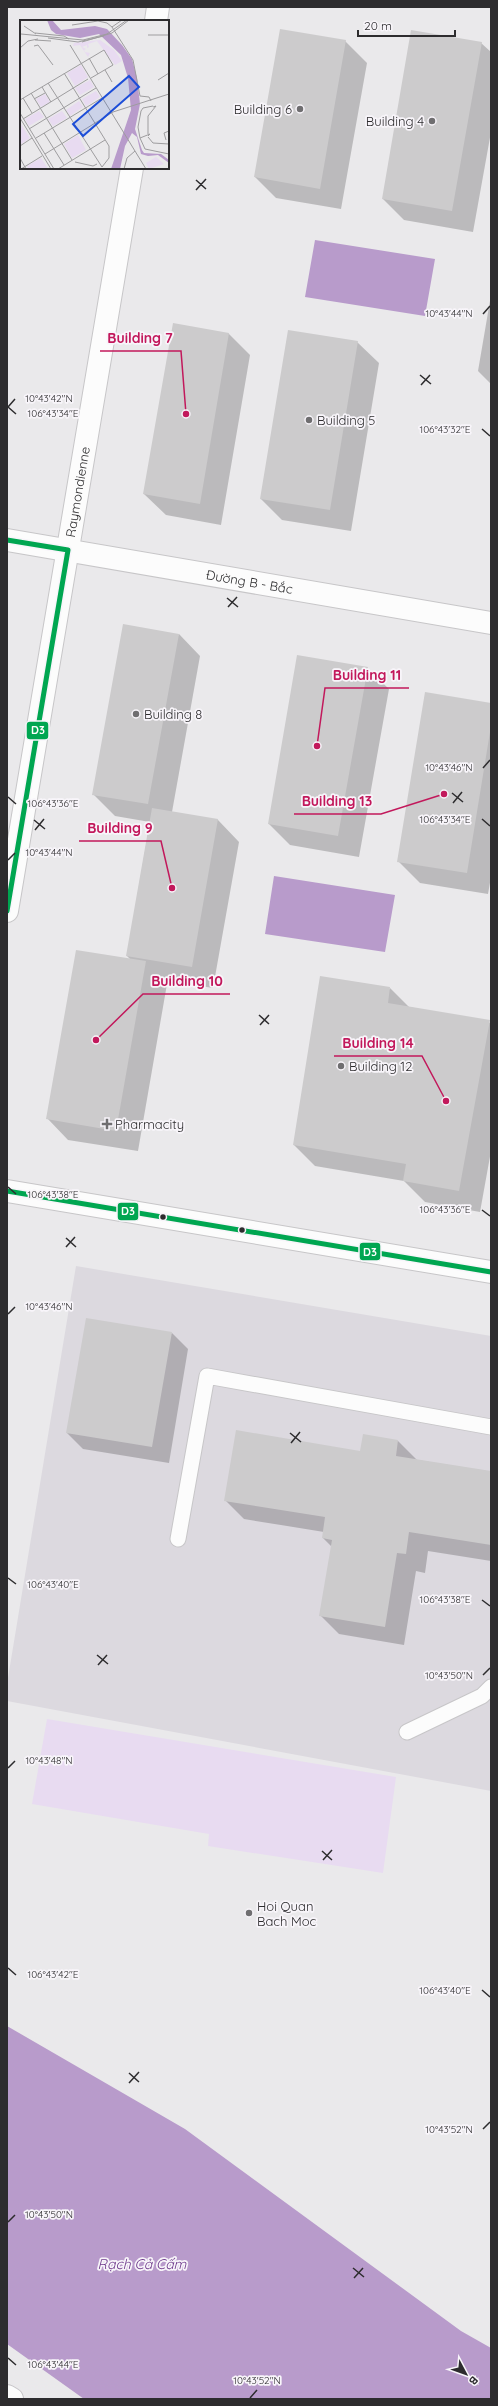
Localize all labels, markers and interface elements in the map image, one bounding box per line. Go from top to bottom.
scale bar [358,12,455,38]
text: 20 m [364,18,392,33]
inset map [20,20,169,169]
place label: Building 6 [234,101,292,117]
marker: Building 6 [295,104,305,114]
place label: Building 4 [366,113,424,129]
marker: Building 4 [427,116,437,126]
text: 10°43'44"N [425,307,473,320]
callout: Building 7 [100,325,181,351]
text: Building 7 [107,329,173,347]
text: 10°43'42"N [25,392,73,405]
text: 106°43'34"E [28,407,79,420]
place label: Building 5 [317,412,375,428]
marker: Building 5 [304,415,314,425]
text: 106°43'32"E [419,423,471,436]
street label: Raymondienne [62,445,93,538]
street label: Đường B - Bắc [205,566,294,597]
callout: Building 11 [325,662,409,688]
text: Building 11 [333,666,401,684]
place label: Building 8 [144,706,202,722]
marker: Building 8 [131,709,141,719]
line badge: D3 [26,721,49,740]
text: D3 [31,723,45,737]
text: 10°43'46"N [425,761,473,774]
callout: Building 13 [294,788,381,814]
text: Building 13 [302,792,372,810]
text: 106°43'36"E [28,797,79,810]
text: 106°43'34"E [420,813,471,826]
callout: Building 9 [79,815,161,841]
text: Building 9 [87,819,153,837]
text: 10°43'44"N [25,846,73,859]
callout: Building 10 [143,968,230,994]
text: Building 10 [151,972,223,990]
callout: Building 14 [334,1030,422,1056]
text: Building 14 [342,1034,414,1052]
place label: Building 12 [349,1058,412,1074]
marker: Building 12 [336,1061,346,1071]
place label: Pharmacity [115,1116,184,1132]
marker: Pharmacity [102,1119,112,1129]
text: 106°43'38"E [28,1188,79,1201]
line badge: D3 [117,1202,139,1221]
text: 106°43'36"E [420,1203,471,1216]
text: D3 [121,1204,135,1218]
unlabelled marker [158,1212,168,1222]
unlabelled marker [237,1225,247,1235]
line badge: D3 [359,1242,381,1261]
text: D3 [363,1245,377,1259]
text: 10°43'46"N [25,1300,73,1313]
text: 106°43'40"E [27,1578,79,1591]
text: 106°43'38"E [420,1593,471,1606]
text: 10°43'50"N [425,1669,473,1682]
text: 10°43'48"N [25,1754,73,1767]
place label: Hoi Quan Bach Moc [257,1898,317,1929]
marker: Hoi Quan Bach Moc [244,1908,254,1918]
text: 106°43'42"E [27,1968,79,1981]
text: 106°43'40"E [419,1984,471,1997]
text: 10°43'52"N [425,2123,473,2136]
text: 10°43'50"N [25,2208,73,2221]
water label: Rạch Cả Cấm [98,2255,187,2273]
north arrow [446,2354,486,2394]
text: 106°43'44"E [28,2358,79,2371]
text: B [466,2373,481,2388]
text: 10°43'52"N [233,2374,281,2387]

